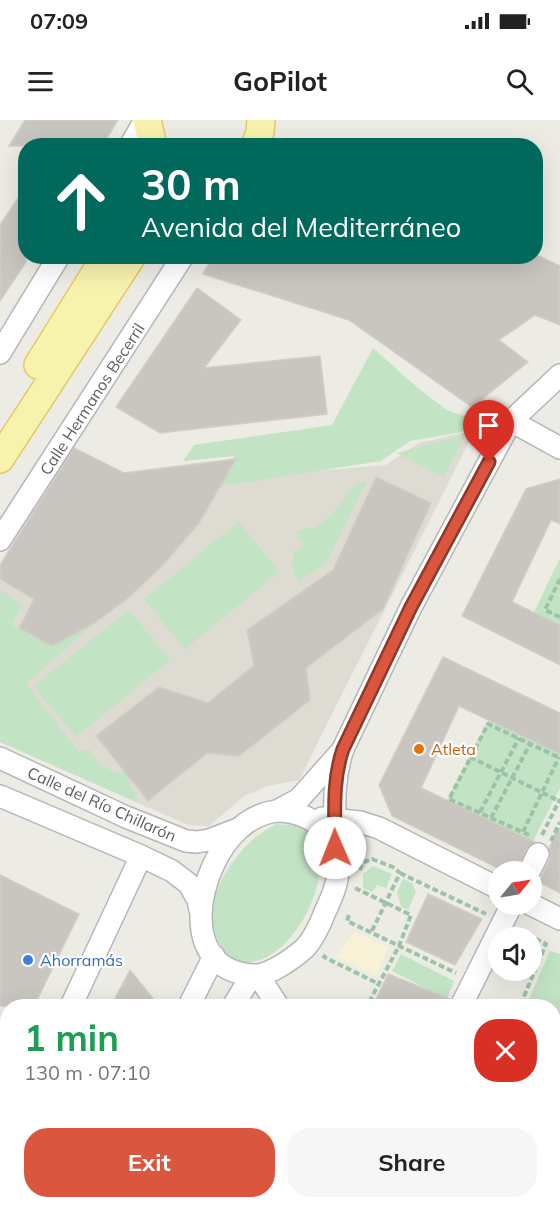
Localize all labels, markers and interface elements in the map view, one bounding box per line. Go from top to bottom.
text: 07:09 [30,7,88,35]
text: GoPilot [233,64,327,98]
icon: menu [24,65,57,98]
icon: search [503,65,536,98]
text: 30 m [141,158,241,211]
icon: ahead [42,162,120,240]
text: Avenida del Mediterráneo [141,210,461,244]
street label: Calle Hermanos Becerril [35,319,149,479]
pin [463,400,514,462]
icon: arrive [472,409,505,442]
place label: Atleta [431,739,476,759]
marker: Atleta [412,742,426,756]
street label: Calle del Río Chillarón [24,762,180,846]
position arrow [303,816,367,880]
north arrow [488,861,542,915]
map controls [488,861,542,981]
button: sound [488,927,542,981]
place label: Ahorramás [40,950,123,970]
marker: Ahorramás [21,953,35,967]
text: 1 min [24,1015,119,1060]
button: close [474,1019,537,1082]
text: 130 m · 07:10 [24,1060,150,1085]
button: Exit [24,1128,275,1197]
button: Share [287,1128,537,1197]

